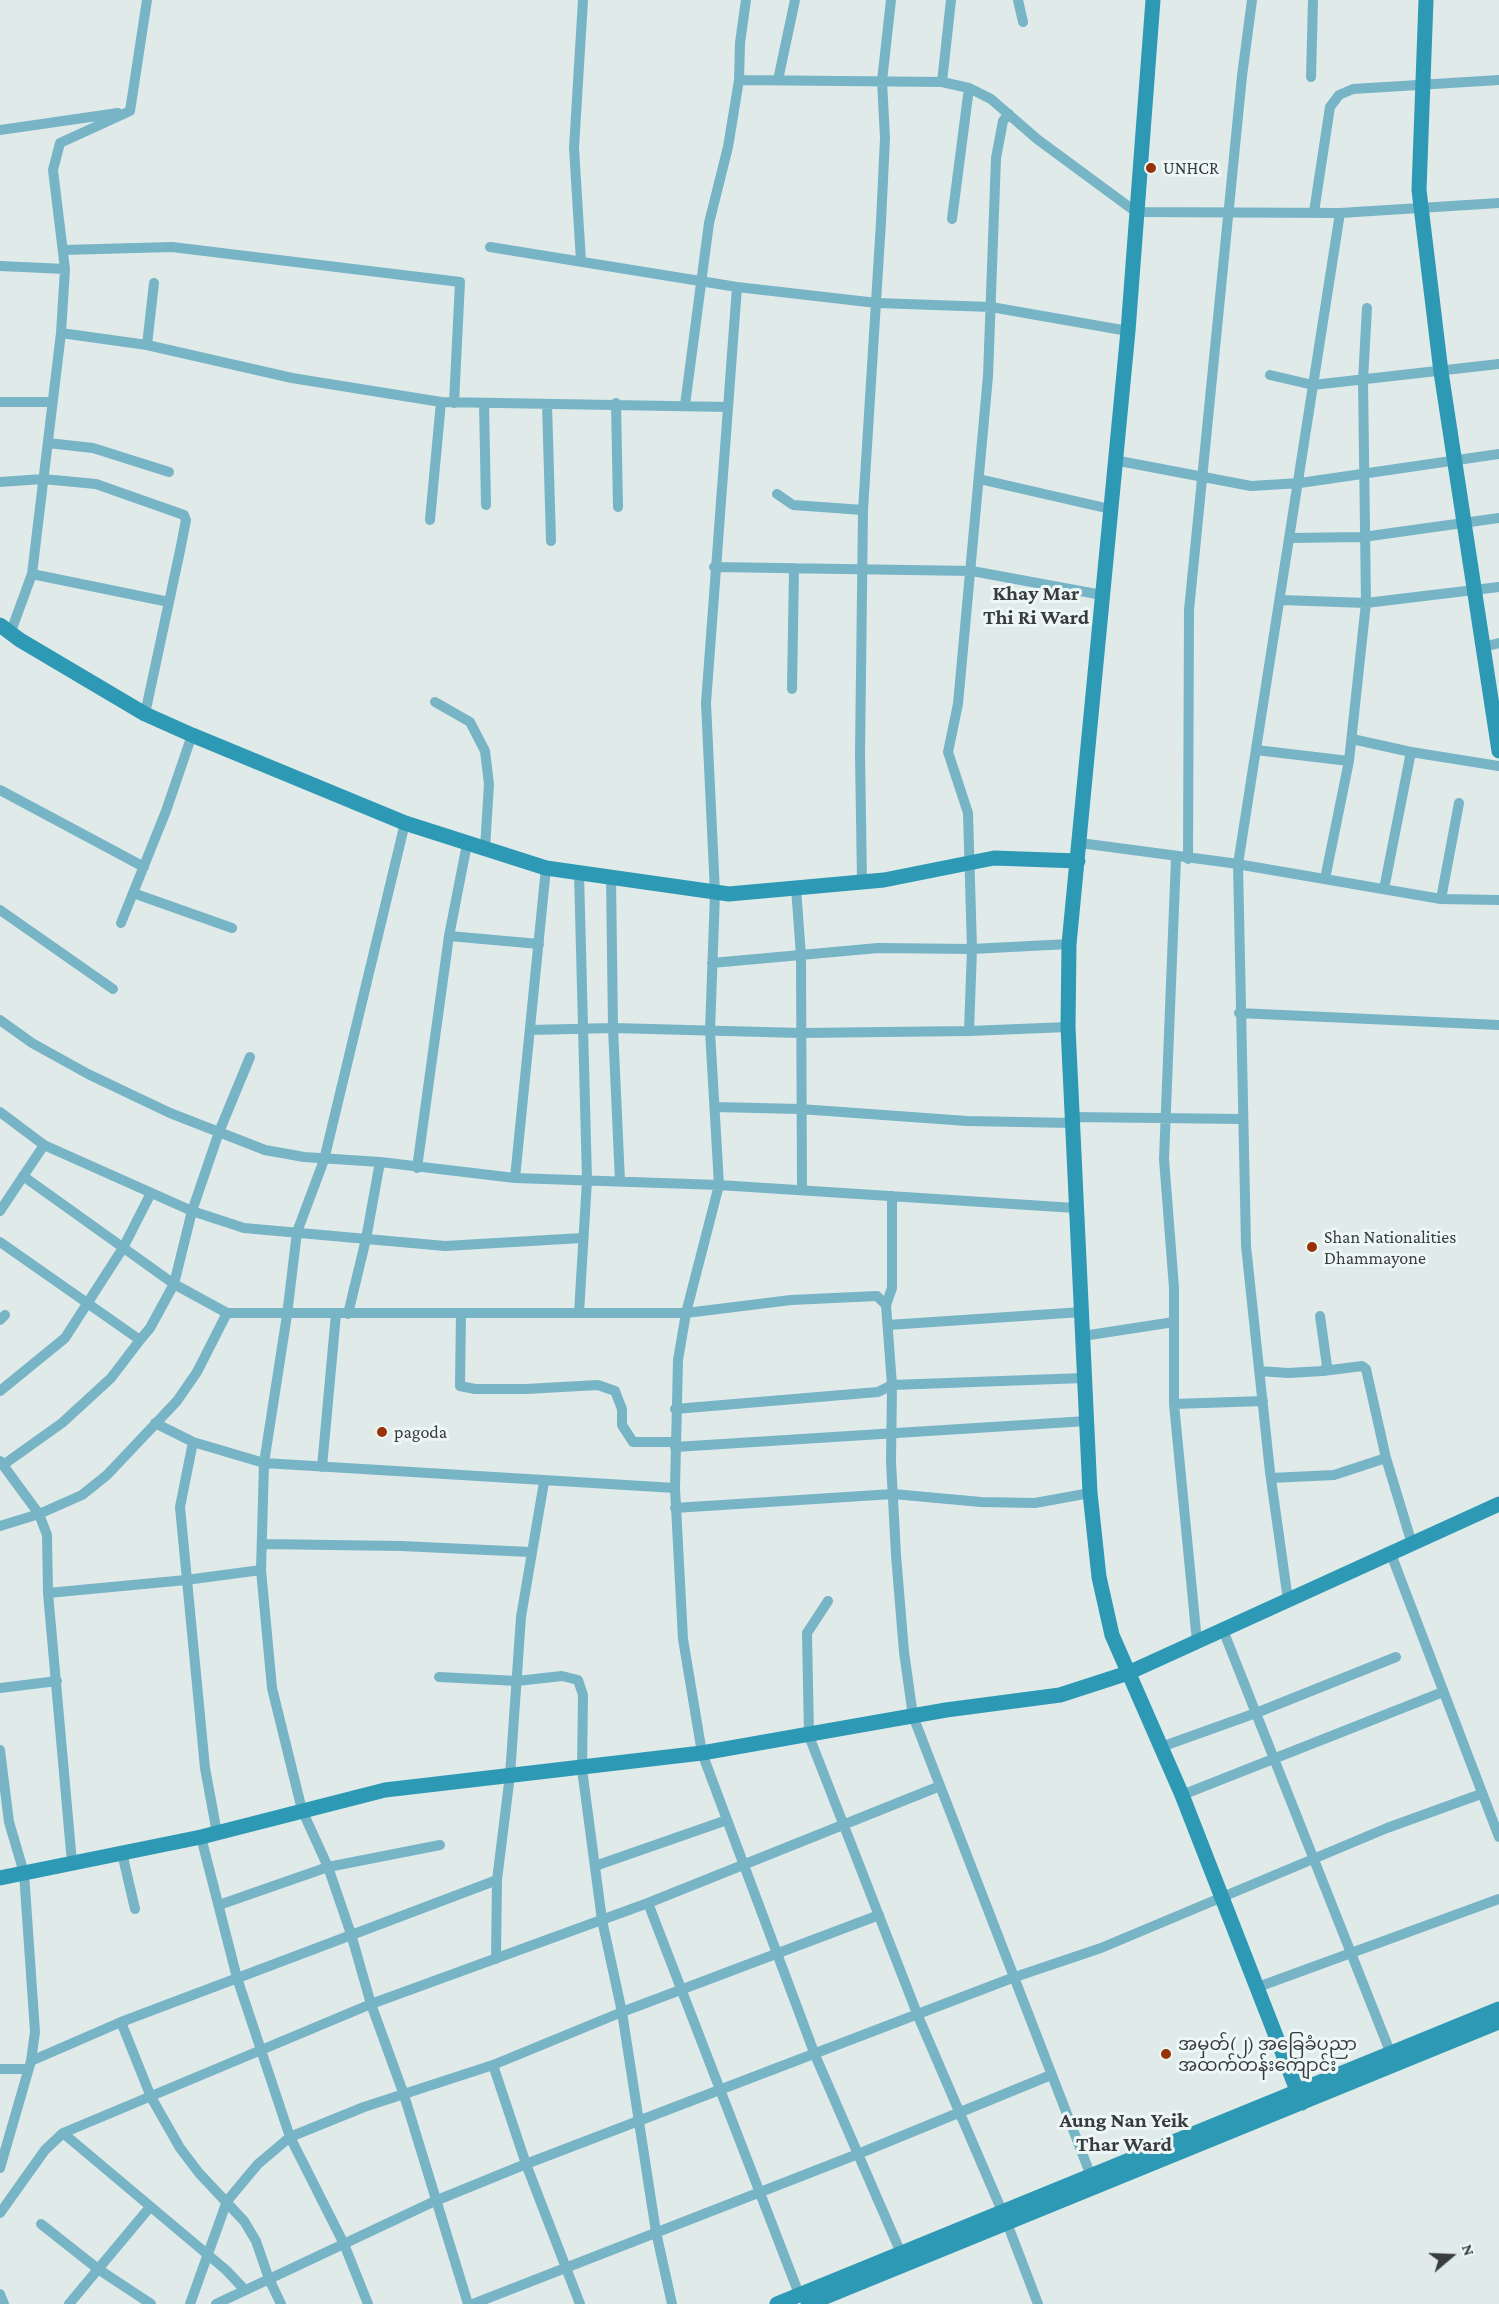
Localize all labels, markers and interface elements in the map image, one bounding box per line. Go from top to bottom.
place label: UNHCR [1163,157,1219,179]
marker: UNHCR [1144,161,1158,175]
district label: Khay Mar Thi Ri Ward [983,581,1089,631]
place label: Shan Nationalities Dhammayone [1324,1226,1456,1268]
marker: Shan Nationalities Dhammayone [1305,1240,1319,1254]
place label: pagoda [394,1421,447,1443]
marker: pagoda [375,1425,389,1439]
place label: အမှတ်(၂) အခြေခံပညာ အထက်တန်းကျောင်း [1178,2033,1357,2076]
marker: အမှတ်(၂) အခြေခံပညာ အထက်တန်းကျောင်း [1159,2047,1173,2061]
district label: Aung Nan Yeik Thar Ward [1060,2108,1188,2158]
north arrow [1421,2226,1481,2286]
text: N [1459,2242,1478,2258]

